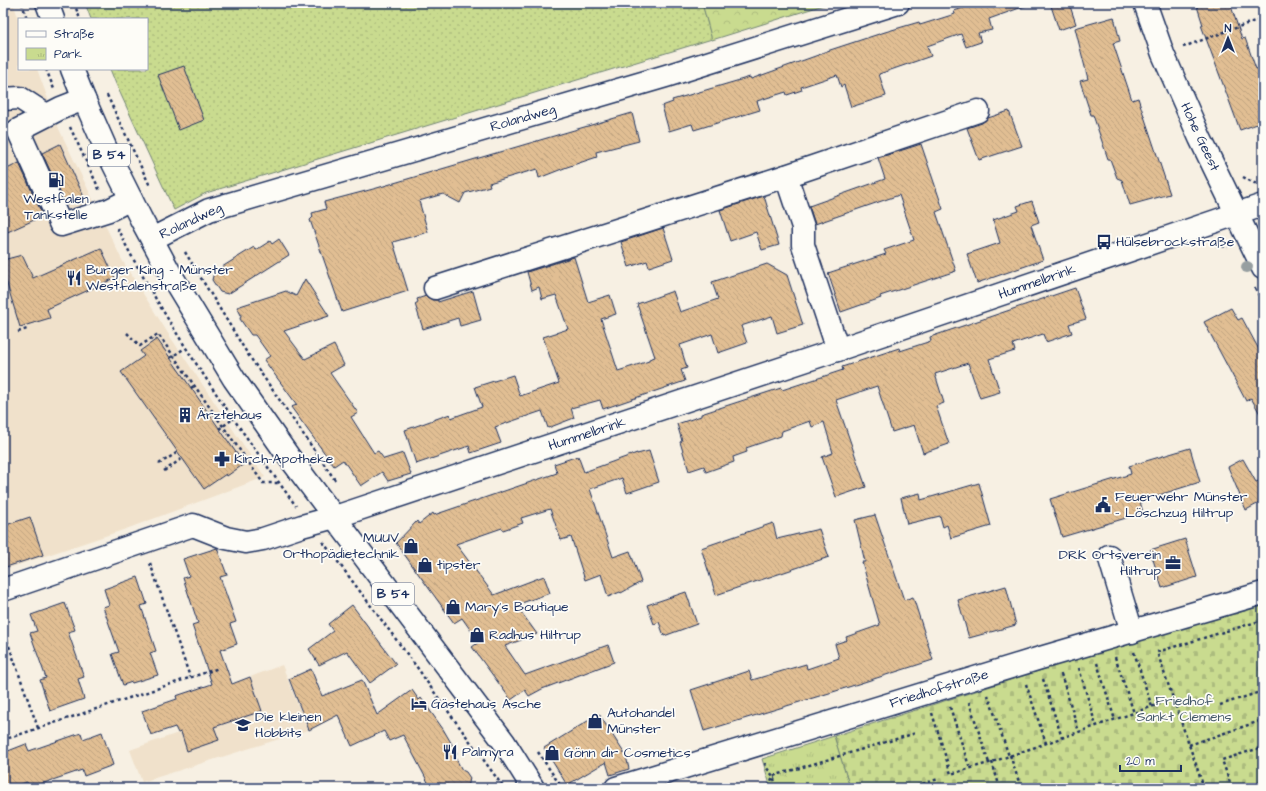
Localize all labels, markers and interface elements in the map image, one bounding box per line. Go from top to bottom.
legend [18,18,148,70]
north arrow [1208,18,1248,58]
text: N [1225,21,1232,36]
text: Straße [54,26,95,43]
text: Park [54,46,82,63]
street label: Rolandweg [488,99,558,137]
street label: Hohe Geest [1175,99,1225,175]
road number: B 54 [88,144,130,166]
fuel station icon: Westfalen Tankstelle [47,171,65,189]
place label: Westfalen Tankstelle [23,189,89,225]
street label: Rolandweg [156,198,226,244]
place label: Hülsebrockstraße [1116,232,1235,252]
bus stop icon: Hülsebrockstraße [1095,233,1113,251]
street label: Hummelbrink [996,259,1079,305]
place label: Burger King - Münster Westfalenstraße [86,260,233,296]
restaurant icon: Burger King - Münster Westfalenstraße [65,269,83,287]
place label: Ärztehaus [197,405,262,425]
building icon: Ärztehaus [176,406,194,424]
street label: Hummelbrink [546,412,629,456]
place label: Kirch-Apotheke [234,449,334,469]
pharmacy icon: Kirch-Apotheke [213,450,231,468]
place label: Feuerwehr Münster - Löschzug Hiltrup [1115,487,1248,523]
public building icon: Feuerwehr Münster - Löschzug Hiltrup [1094,496,1112,514]
place label: MUUV Orthopädietechnik [283,528,399,564]
shop icon: MUUV Orthopädietechnik [402,537,420,555]
place label: DRK Ortsverein Hiltrup [1059,545,1161,581]
office icon: DRK Ortsverein Hiltrup [1164,554,1182,572]
place label: tipster [437,555,481,575]
shop icon: tipster [416,556,434,574]
road number: B 54 [372,583,414,605]
place label: Mary's Boutique [465,597,569,617]
shop icon: Mary's Boutique [444,598,462,616]
place label: Radhus Hiltrup [489,625,581,645]
shop icon: Radhus Hiltrup [468,626,486,644]
street label: Friedhofstraße [887,664,991,714]
park label: Friedhof Sankt Clemens [1136,691,1232,727]
place label: Gästehaus Asche [431,694,542,714]
hotel icon: Gästehaus Asche [410,695,428,713]
place label: Autohandel Münster [607,703,675,739]
place label: Die kleinen Hobbits [255,707,321,743]
shop icon: Autohandel Münster [586,712,604,730]
school or university icon: Die kleinen Hobbits [234,716,252,734]
place label: Palmyra [462,742,514,762]
restaurant icon: Palmyra [441,743,459,761]
place label: Gönn dir Cosmetics [564,743,691,763]
shop icon: Gönn dir Cosmetics [543,744,561,762]
scale bar [1120,747,1181,773]
text: 20 m [1126,753,1155,770]

